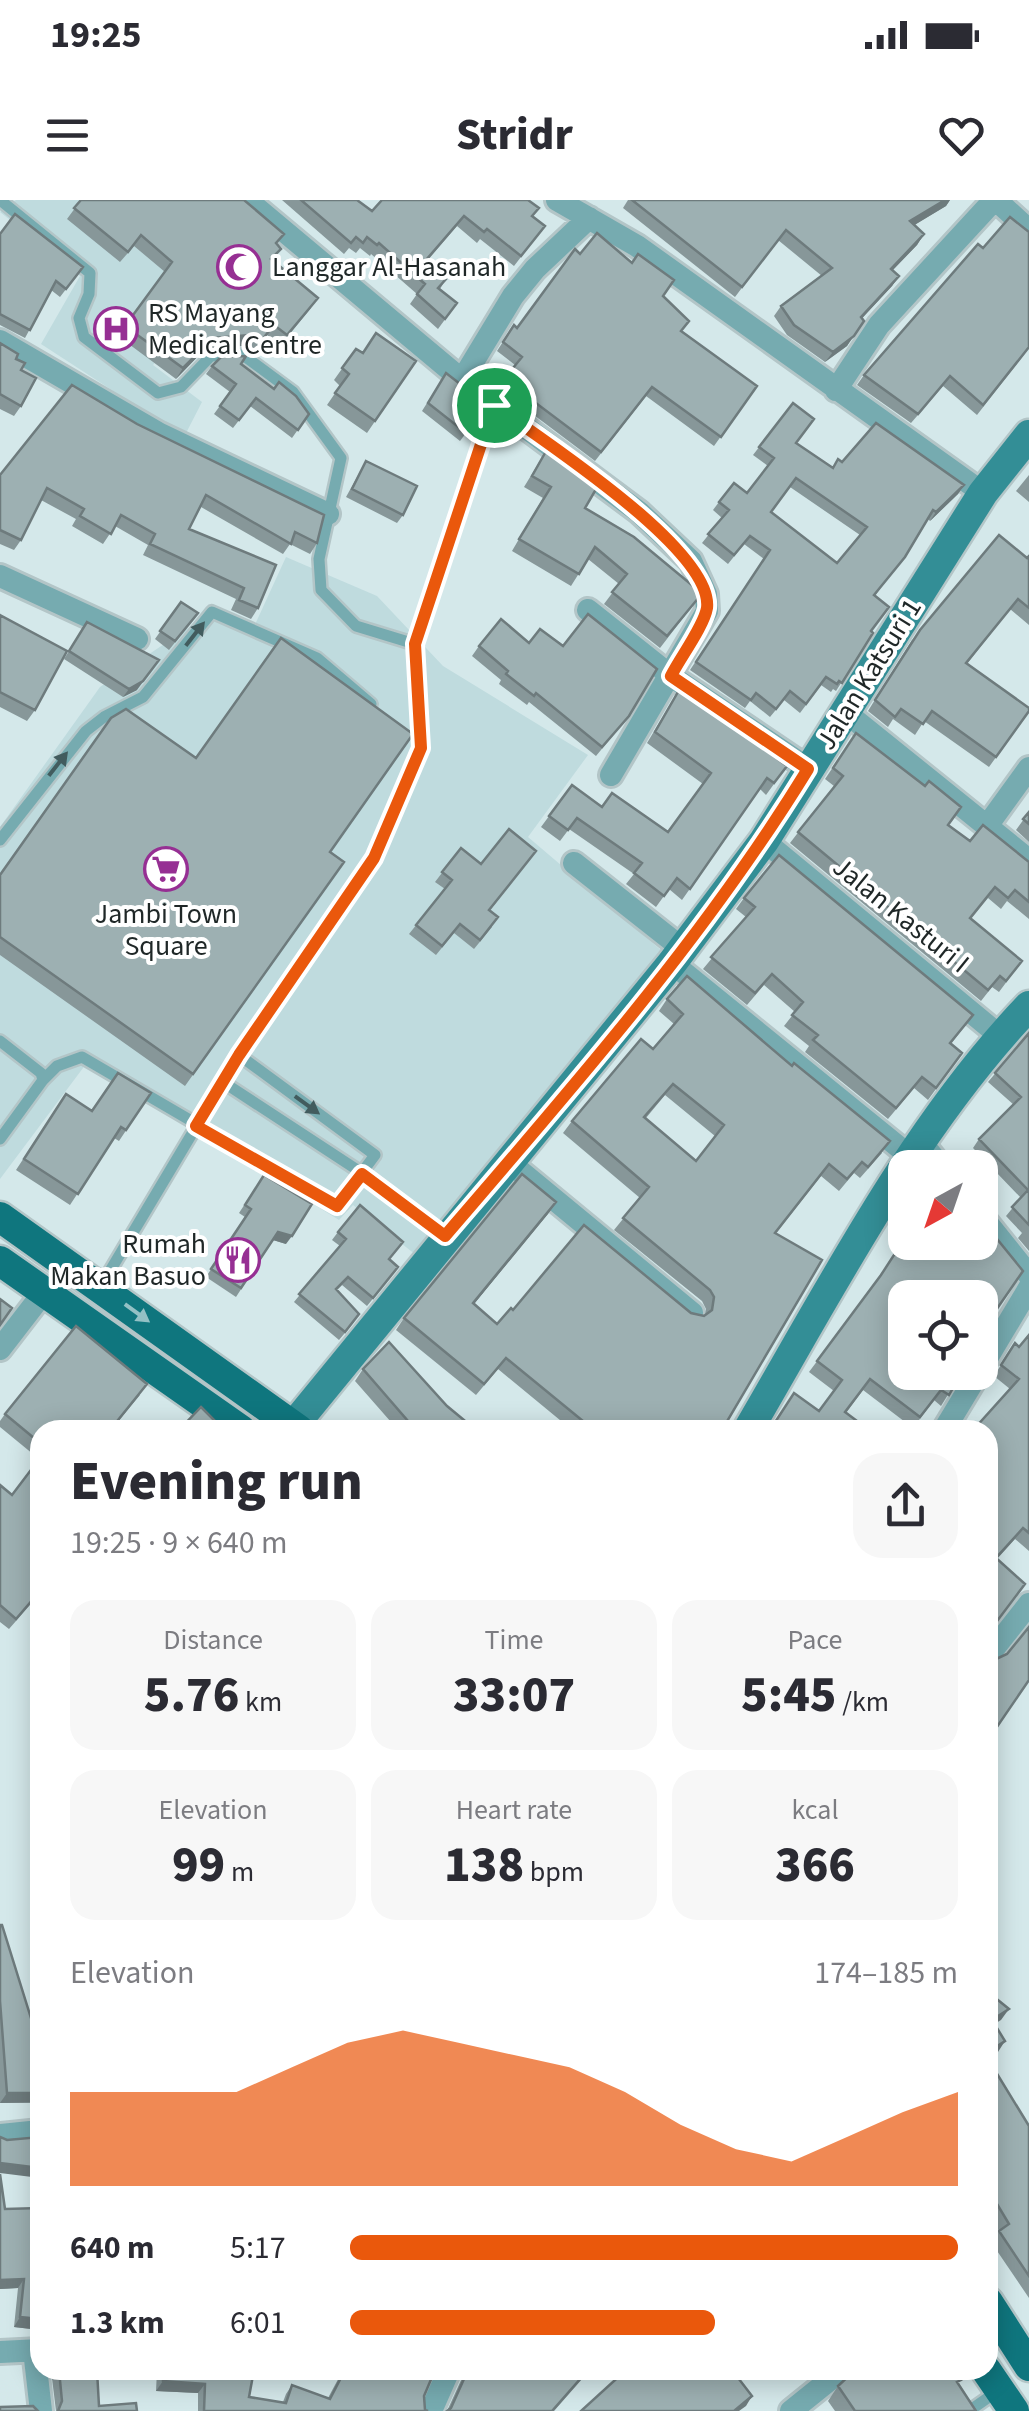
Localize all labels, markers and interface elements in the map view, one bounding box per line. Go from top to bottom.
text: 19:25 [50,8,142,62]
text: Stridr [456,103,573,167]
icon: menu [40,108,95,163]
icon: heart [934,108,989,163]
mosque icon: Langgar Al-Hasanah [216,244,262,290]
place label: Langgar Al-Hasanah [272,247,506,287]
place label: RS Mayang Medical Centre [148,293,322,365]
hospital icon: RS Mayang Medical Centre [93,306,139,352]
pin [452,363,537,448]
icon: arrive [467,378,522,433]
street label: Jalan Katsuri 1 [806,591,932,757]
one-way arrow [185,621,206,647]
one-way arrow [47,751,68,777]
supermarket icon: Jambi Town Square [143,846,189,892]
street label: Jalan Kasturi I [824,847,978,983]
place label: Jambi Town Square [95,894,237,966]
one-way arrow [294,1094,320,1114]
north arrow [888,1150,998,1260]
map controls [888,1150,998,1390]
place label: Rumah Makan Basuo [50,1224,206,1296]
restaurant icon: Rumah Makan Basuo [215,1237,261,1283]
button: locate [888,1280,998,1390]
one-way arrow [124,1302,151,1322]
text: Evening run [70,1443,363,1521]
button: share [853,1453,958,1558]
text: 19:25 · 9 × 640 m [70,1520,288,1566]
text: Distance [163,1620,263,1660]
text: Time [485,1620,544,1660]
text: Pace [788,1620,842,1660]
text: 5.76 [144,1660,239,1731]
text: 33:07 [453,1660,575,1731]
text: 5:45 [741,1660,837,1731]
text: km [239,1682,282,1722]
text: /km [837,1682,889,1722]
text: Elevation [158,1790,268,1830]
text: Heart rate [456,1790,572,1830]
text: kcal [791,1790,839,1830]
text: 99 [172,1830,225,1901]
text: 138 [444,1830,524,1901]
text: 366 [775,1830,855,1901]
text: m [225,1852,254,1892]
text: bpm [524,1852,584,1892]
text: Elevation [70,1950,195,1996]
text: 174–185 m [814,1950,958,1996]
text: 640 m [70,2225,155,2271]
text: 5:17 [230,2225,286,2271]
text: 1.3 km [70,2300,165,2346]
text: 6:01 [230,2300,286,2346]

